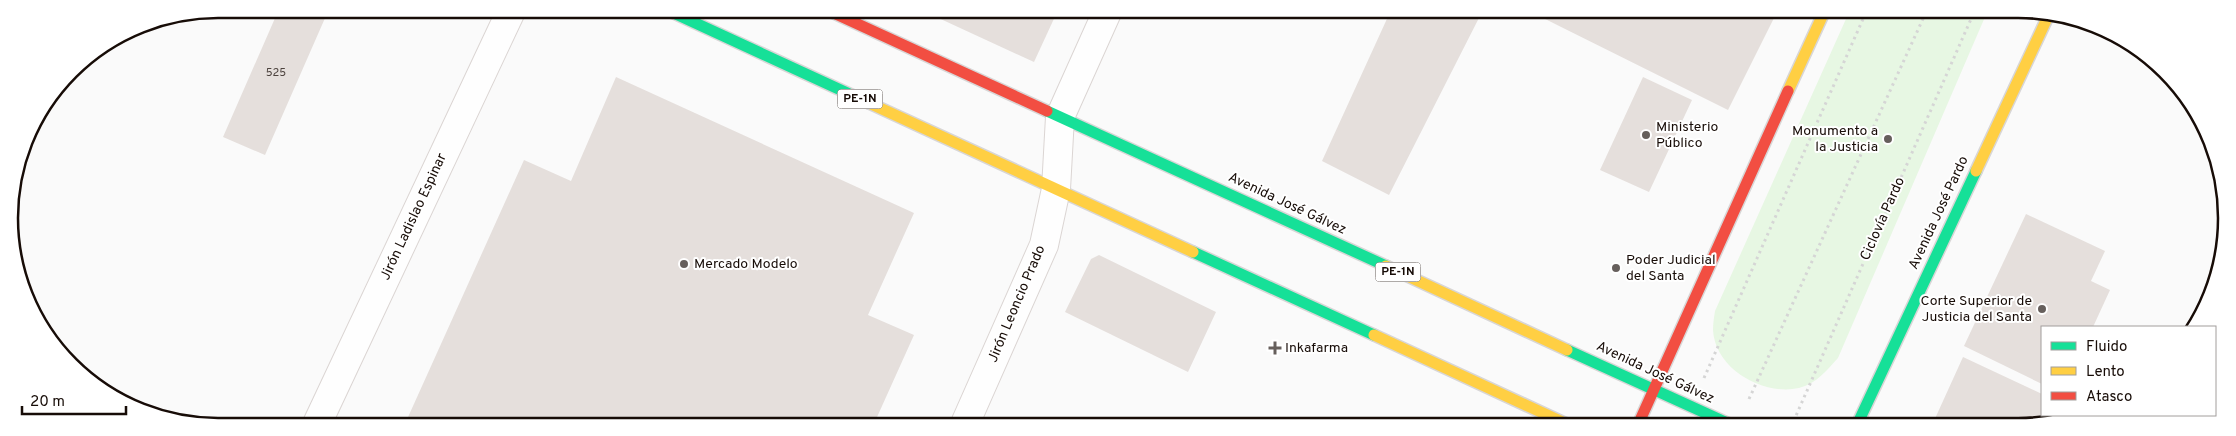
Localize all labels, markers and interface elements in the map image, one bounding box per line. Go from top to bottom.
house number: 525 [266,66,286,80]
road number: PE-1N [838,90,882,108]
place label: Ministerio Público [1656,119,1718,152]
place label: Monumento a la Justicia [1792,123,1878,156]
marker: Ministerio Público [1640,129,1652,141]
marker: Monumento a la Justicia [1882,133,1894,145]
street label: Jirón Ladislao Espinar [377,150,451,283]
street label: Avenida José Pardo [1905,154,1973,272]
street label: Avenida José Gálvez [1225,169,1349,239]
street label: Ciclovía Pardo [1857,175,1909,263]
street label: Jirón Leoncio Prado [985,243,1049,365]
place label: Poder Judicial del Santa [1626,252,1716,285]
place label: Mercado Modelo [694,256,798,273]
marker: Mercado Modelo [678,258,690,270]
road number: PE-1N [1376,262,1420,282]
marker: Poder Judicial del Santa [1610,262,1622,274]
place label: Corte Superior de Justicia del Santa [1921,293,2032,326]
marker: Corte Superior de Justicia del Santa [2036,303,2048,315]
legend [2041,326,2216,416]
street label: Avenida José Gálvez [1593,338,1717,408]
text: Fluido [2086,338,2127,357]
place label: Inkafarma [1285,340,1348,357]
marker: Inkafarma [1269,342,1281,354]
text: Lento [2086,363,2125,382]
scale bar [22,384,126,416]
text: Atasco [2086,388,2132,407]
text: 20 m [30,393,65,412]

